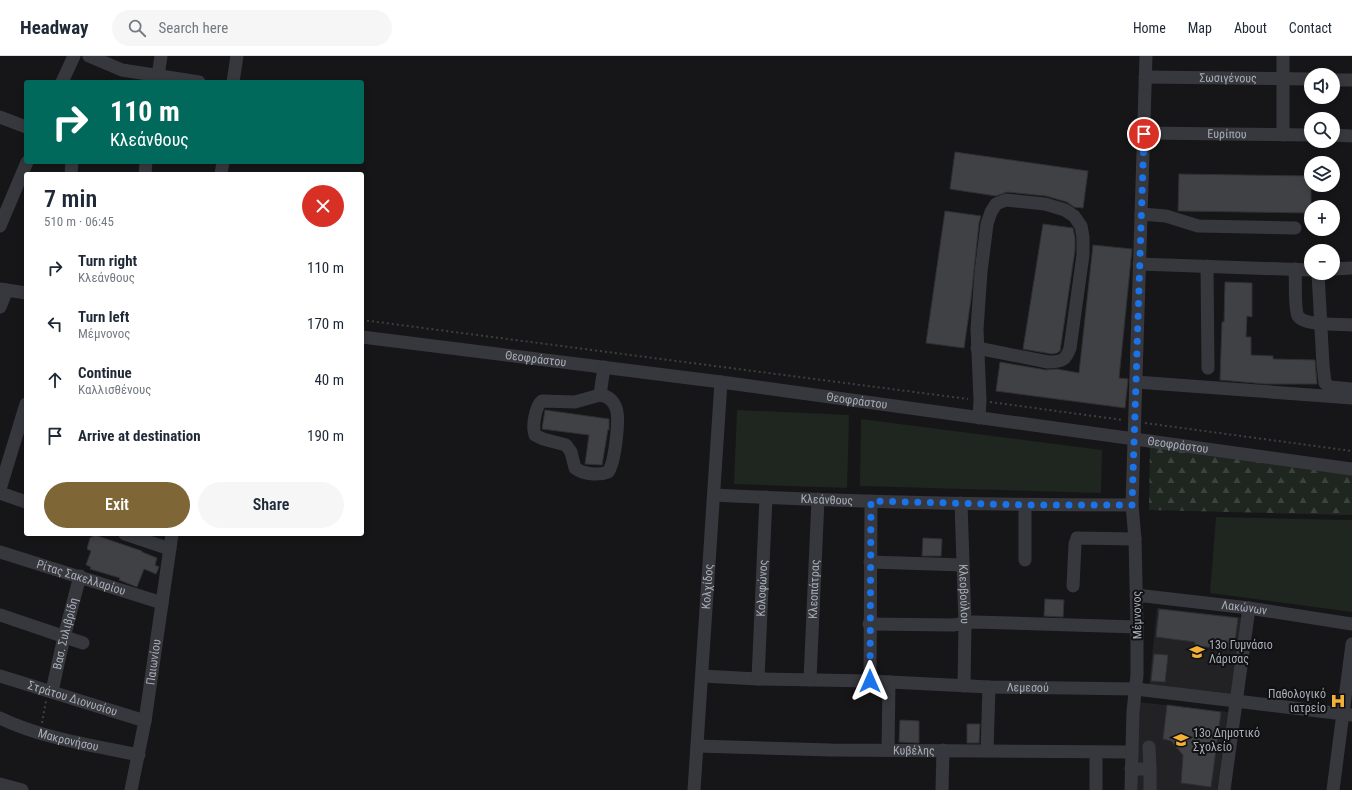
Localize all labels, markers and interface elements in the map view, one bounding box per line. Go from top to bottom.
search box [112,10,392,46]
text: Headway [20,16,88,39]
icon: search [126,17,148,39]
text: Search here [158,19,228,37]
text: Home [1133,20,1166,36]
text: Map [1188,20,1212,36]
text: About [1234,20,1267,36]
text: Contact [1289,20,1332,36]
map controls [1304,68,1340,280]
button: sound [1304,68,1340,104]
street label: Σωσιγένους [1199,71,1257,85]
text: 110 m [110,95,180,128]
icon: right [44,96,96,148]
button: search [1304,112,1340,148]
pin [1127,117,1161,151]
icon: arrive [1133,123,1155,145]
street label: Ευρίπου [1207,127,1247,141]
text: Κλεάνθους [110,129,189,150]
button: layers [1304,156,1340,192]
text: 7 min [44,185,97,213]
button: close [302,185,344,227]
button: + [1304,200,1340,236]
text: 510 m · 06:45 [44,214,114,229]
button: − [1304,244,1340,280]
text: Turn right [78,252,137,270]
icon: right [44,257,66,279]
text: 110 m [307,259,344,277]
text: Κλεάνθους [78,270,135,285]
text: Turn left [78,308,129,326]
icon: left [44,313,66,335]
text: 170 m [307,315,344,333]
text: Μέμνονος [78,326,130,341]
street label: Θεοφράστου [504,348,567,370]
text: Continue [78,364,132,382]
icon: ahead [44,369,66,391]
text: 40 m [314,371,344,389]
text: Καλλισθένους [78,382,151,397]
street label: Θεοφράστου [826,390,889,412]
icon: arrive [44,425,66,447]
text: Arrive at destination [78,427,201,445]
text: 190 m [307,427,344,445]
street label: Θεοφράστου [1146,434,1209,456]
button: Exit [44,482,190,528]
button: Share [198,482,344,528]
street label: Κλεάνθους [800,492,854,508]
street label: Ρίτας Σακελλαρίου [35,557,128,598]
street label: Κολοφώνος [754,559,770,617]
street label: Κλεοπάτρας [806,559,822,619]
street label: Κολχίδος [699,563,716,610]
street label: Κλεοβούλου [956,564,972,624]
street label: Μέμνονος [1130,590,1144,639]
street label: Βασ. Συλιβρίδη [50,596,81,671]
street label: Λακώνων [1221,598,1268,618]
street label: Παιωνίου [143,638,164,686]
place label: 13ο Γυμνάσιο Λάρισας [1209,638,1273,666]
school or university icon: 13ο Γυμνάσιο Λάρισας [1188,643,1206,661]
position arrow [849,660,891,702]
street label: Στράτου Διονυσίου [26,678,119,719]
street label: Λεμεσού [1007,680,1049,695]
place label: Παθολογικό ιατρείο [1268,687,1326,715]
hospital icon: Παθολογικό ιατρείο [1329,692,1347,710]
street label: Μακρονήσου [36,726,100,754]
place label: 13ο Δημοτικό Σχολείο [1193,726,1260,754]
school or university icon: 13ο Δημοτικό Σχολείο [1172,731,1190,749]
street label: Κυβέλης [893,743,935,758]

